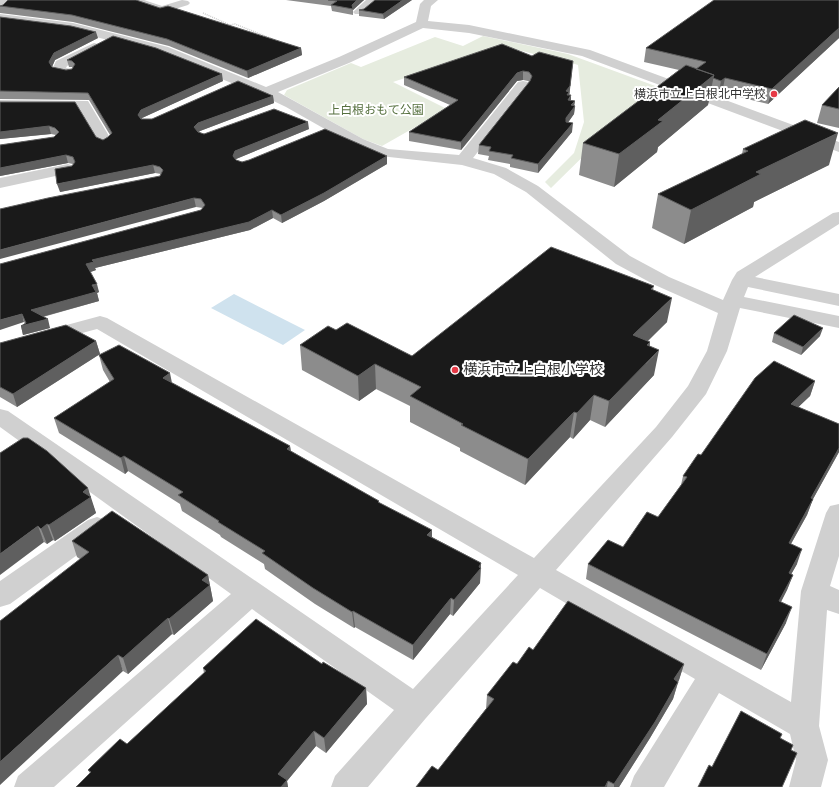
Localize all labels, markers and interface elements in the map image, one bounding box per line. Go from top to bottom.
place label: 横浜市立上白根北中学校 [634,87,766,100]
marker: 横浜市立上白根北中学校 [769,89,779,99]
park label: 上白根おもて公園 [328,103,424,116]
place label: 横浜市立上白根小学校 [463,362,603,377]
marker: 横浜市立上白根小学校 [450,365,460,375]

